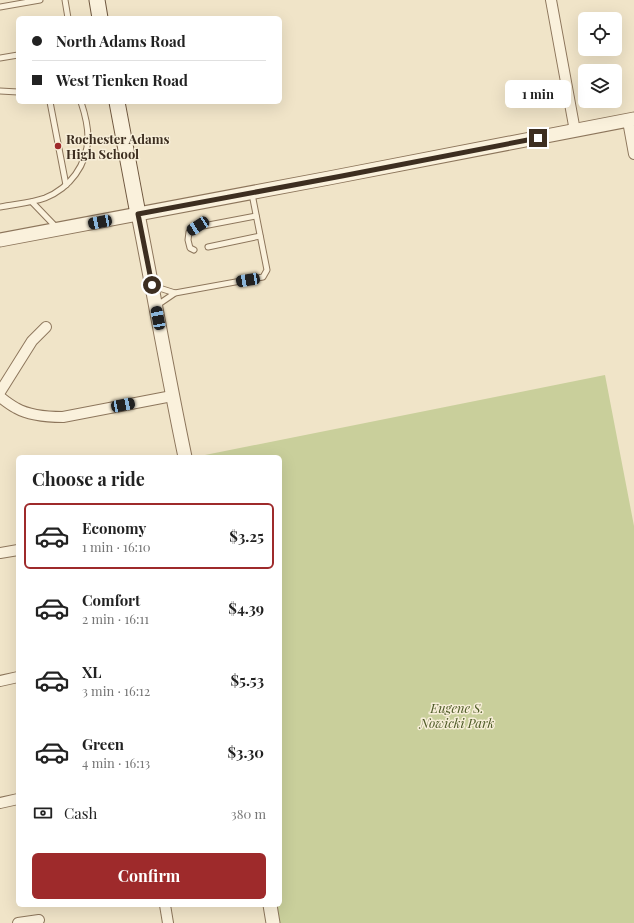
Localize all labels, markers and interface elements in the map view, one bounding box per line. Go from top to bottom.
map controls [578,12,622,108]
button: locate [578,12,622,56]
text: North Adams Road [56,31,186,51]
button: layers [578,64,622,108]
text: West Tienken Road [56,70,188,90]
callout: 1 min [505,80,571,108]
text: 1 min [522,85,554,102]
route end [529,129,547,147]
place label: Rochester Adams High School [66,130,170,162]
marker: Rochester Adams High School [53,141,63,151]
car [87,214,113,230]
car [185,214,211,238]
car [235,272,261,288]
route start [143,276,161,294]
car [150,305,166,331]
car [110,397,136,413]
text: Choose a ride [32,467,145,491]
icon: car [34,518,70,554]
text: Economy [82,518,146,538]
text: $3.25 [229,526,264,546]
text: 1 min · 16:10 [82,538,151,555]
icon: car [34,590,70,626]
text: Comfort [82,590,140,610]
text: $4.39 [228,598,264,618]
text: 2 min · 16:11 [82,610,149,627]
icon: car [34,662,70,698]
text: XL [82,662,102,682]
text: $5.53 [230,670,264,690]
text: 3 min · 16:12 [82,682,150,699]
park label: Eugene S. Nowicki Park [419,699,495,731]
icon: car [34,734,70,770]
text: Green [82,734,124,754]
text: $3.30 [228,742,264,762]
text: 4 min · 16:13 [82,754,150,771]
icon: cash [32,802,54,824]
text: Cash [64,803,97,823]
text: 380 m [231,805,266,822]
button: Confirm [32,853,266,899]

